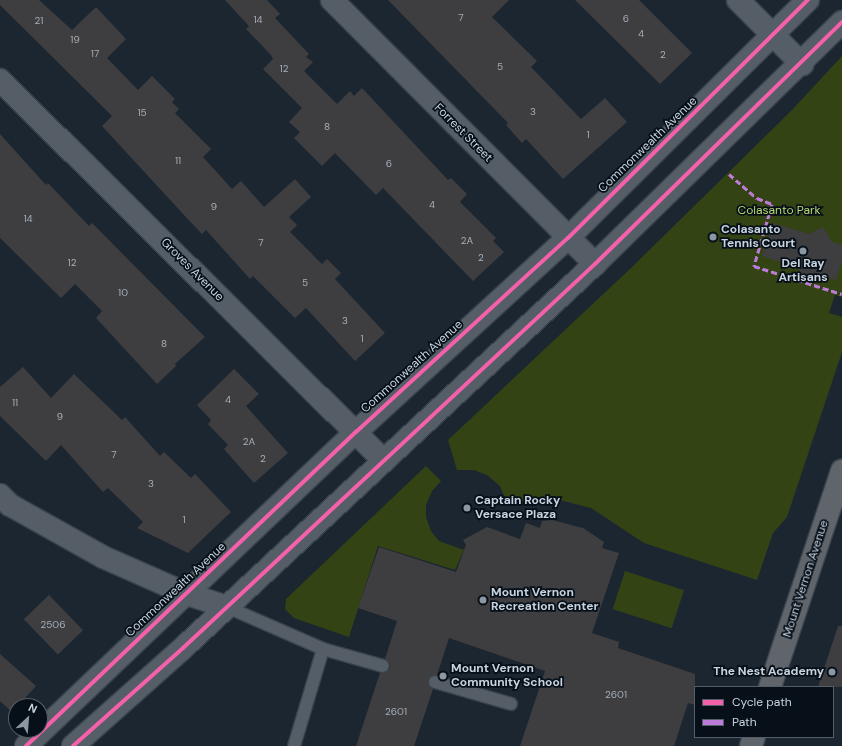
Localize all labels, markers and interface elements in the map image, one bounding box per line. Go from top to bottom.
house number: 7 [458,12,464,24]
house number: 6 [623,13,629,25]
house number: 14 [253,14,263,26]
house number: 21 [35,15,43,27]
house number: 4 [638,28,644,40]
house number: 19 [70,34,80,46]
house number: 17 [91,48,99,60]
house number: 2 [660,49,666,61]
house number: 5 [497,61,503,73]
house number: 12 [280,63,288,75]
street label: Commonwealth Avenue [596,94,700,196]
street label: Forrest Street [431,101,495,165]
house number: 3 [530,106,536,118]
house number: 15 [137,107,147,119]
house number: 8 [324,121,330,133]
house number: 1 [586,129,590,141]
house number: 11 [175,155,181,167]
house number: 6 [386,158,392,170]
house number: 4 [429,199,435,211]
house number: 9 [211,201,217,213]
park label: Colasanto Park [738,204,820,218]
house number: 14 [23,213,33,225]
place label: Colasanto Tennis Court [721,223,795,251]
marker: Colasanto Tennis Court [708,232,718,242]
house number: 2A [461,235,473,247]
street label: Groves Avenue [158,236,226,304]
house number: 7 [258,237,264,249]
marker: Del Ray Artisans [798,246,808,256]
house number: 2 [478,252,484,264]
house number: 12 [68,257,76,269]
place label: Del Ray Artisans [778,257,828,285]
house number: 5 [302,277,308,289]
house number: 10 [118,287,128,299]
house number: 3 [342,315,348,327]
street label: Commonwealth Avenue [358,318,466,416]
house number: 1 [360,333,364,345]
house number: 8 [161,338,167,350]
house number: 4 [225,394,231,406]
house number: 11 [12,397,18,409]
house number: 9 [57,411,63,423]
house number: 2A [243,436,255,448]
house number: 7 [111,449,117,461]
house number: 2 [260,453,266,465]
house number: 3 [148,478,154,490]
place label: Captain Rocky Versace Plaza [475,494,560,522]
marker: Captain Rocky Versace Plaza [462,503,472,513]
house number: 1 [182,514,186,526]
street label: Mount Vernon Avenue [780,519,832,639]
street label: Commonwealth Avenue [123,540,229,640]
place label: Mount Vernon Recreation Center [491,586,598,614]
marker: Mount Vernon Recreation Center [478,595,488,605]
house number: 2506 [41,619,65,631]
place label: Mount Vernon Community School [451,662,563,690]
place label: The Nest Academy [713,665,824,679]
marker: The Nest Academy [827,667,837,677]
marker: Mount Vernon Community School [438,671,448,681]
legend [694,686,834,738]
house number: 2601 [605,689,627,701]
text: Cycle path [732,694,792,710]
north arrow [8,698,48,738]
text: N [26,700,39,716]
house number: 2601 [385,706,407,718]
text: Path [732,714,757,730]

